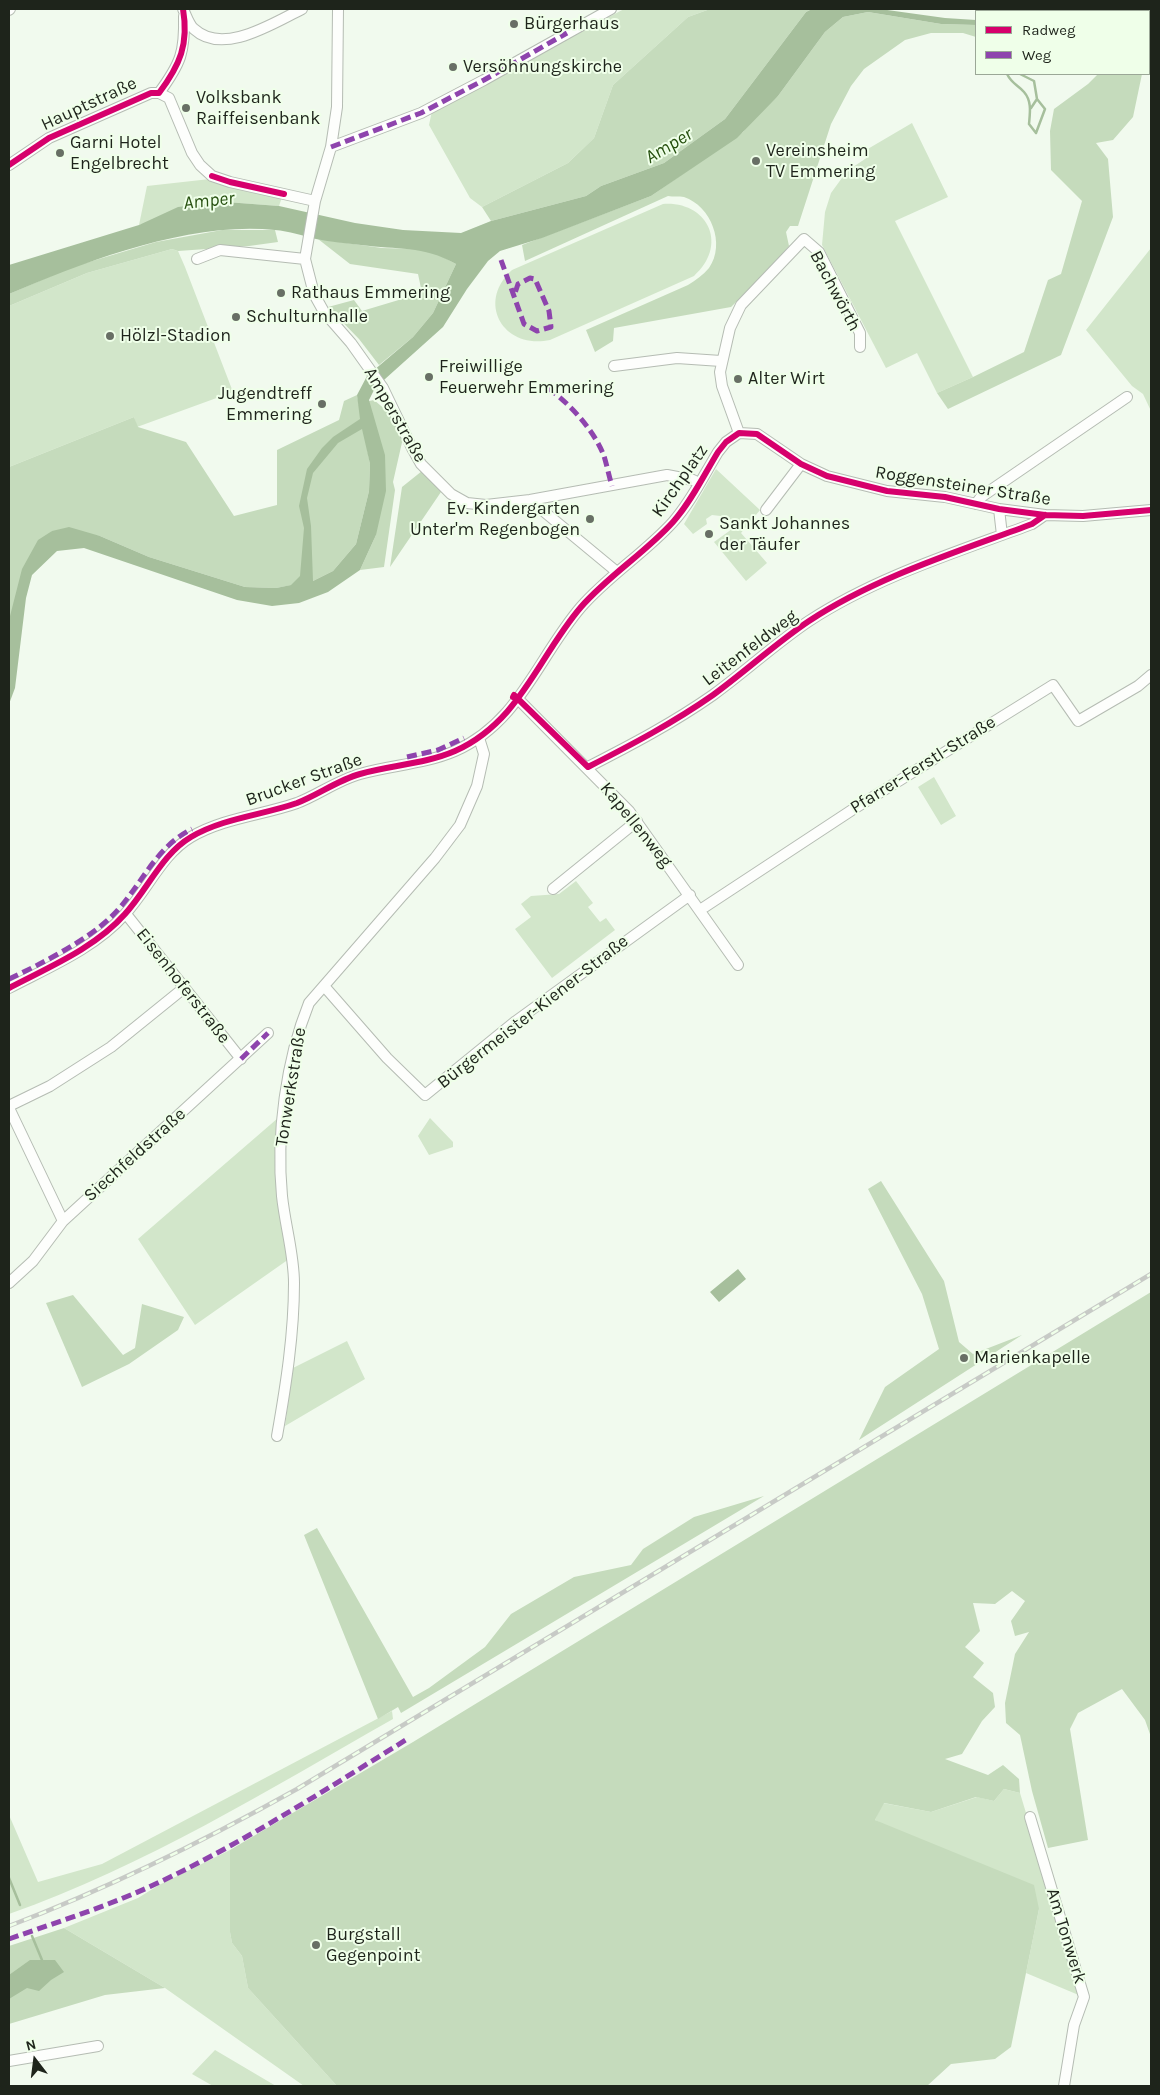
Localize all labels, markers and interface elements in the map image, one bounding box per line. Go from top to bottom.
legend [975,10,1150,75]
place label: Bürgerhaus [524,13,619,35]
marker: Bürgerhaus [508,18,520,30]
text: Radweg [1022,21,1075,39]
text: Weg [1022,46,1051,64]
place label: Versöhnungskirche [463,56,622,78]
marker: Versöhnungskirche [447,61,459,73]
street label: Hauptstraße [38,72,140,136]
place label: Volksbank Raiffeisenbank [196,87,320,130]
marker: Volksbank Raiffeisenbank [180,102,192,114]
water label: Amper [641,123,697,169]
place label: Garni Hotel Engelbrecht [70,132,169,174]
place label: Vereinsheim TV Emmering [766,140,875,182]
marker: Garni Hotel Engelbrecht [54,147,66,159]
marker: Vereinsheim TV Emmering [750,155,762,167]
water label: Amper [182,187,236,215]
street label: Bachwörth [805,247,865,335]
place label: Rathaus Emmering [291,282,450,304]
marker: Rathaus Emmering [275,287,287,299]
place label: Schulturnhalle [246,306,368,328]
marker: Schulturnhalle [230,311,242,323]
place label: Hölzl-Stadion [120,325,231,347]
marker: Hölzl-Stadion [104,330,116,342]
place label: Freiwillige Feuerwehr Emmering [439,356,614,398]
street label: Amperstraße [359,364,431,466]
place label: Alter Wirt [748,368,825,390]
marker: Freiwillige Feuerwehr Emmering [423,371,435,383]
marker: Alter Wirt [732,373,744,385]
place label: Jugendtreff Emmering [218,383,312,426]
marker: Jugendtreff Emmering [316,398,328,410]
street label: Kirchplatz [647,441,713,521]
street label: Roggensteiner Straße [874,461,1052,511]
place label: Ev. Kindergarten Unter'm Regenbogen [410,498,580,540]
marker: Ev. Kindergarten Unter'm Regenbogen [584,513,596,525]
place label: Sankt Johannes der Täufer [719,513,850,556]
marker: Sankt Johannes der Täufer [703,528,715,540]
street label: Leitenfeldweg [698,605,802,691]
street label: Pfarrer-Ferstl-Straße [846,711,1000,819]
street label: Brucker Straße [243,749,365,811]
street label: Kapellenweg [595,778,677,872]
street label: Eisenhoferstraße [131,924,235,1048]
street label: Bürgermeister-Kiener-Straße [433,931,633,1093]
street label: Tonwerkstraße [271,1026,311,1148]
street label: Siechfeldstraße [80,1104,190,1206]
place label: Marienkapelle [974,1347,1090,1369]
marker: Marienkapelle [958,1352,970,1364]
street label: Am Tonwerk [1041,1886,1091,1986]
place label: Burgstall Gegenpoint [326,1924,420,1966]
marker: Burgstall Gegenpoint [310,1939,322,1951]
north arrow [10,2035,60,2085]
text: N [24,2036,38,2055]

